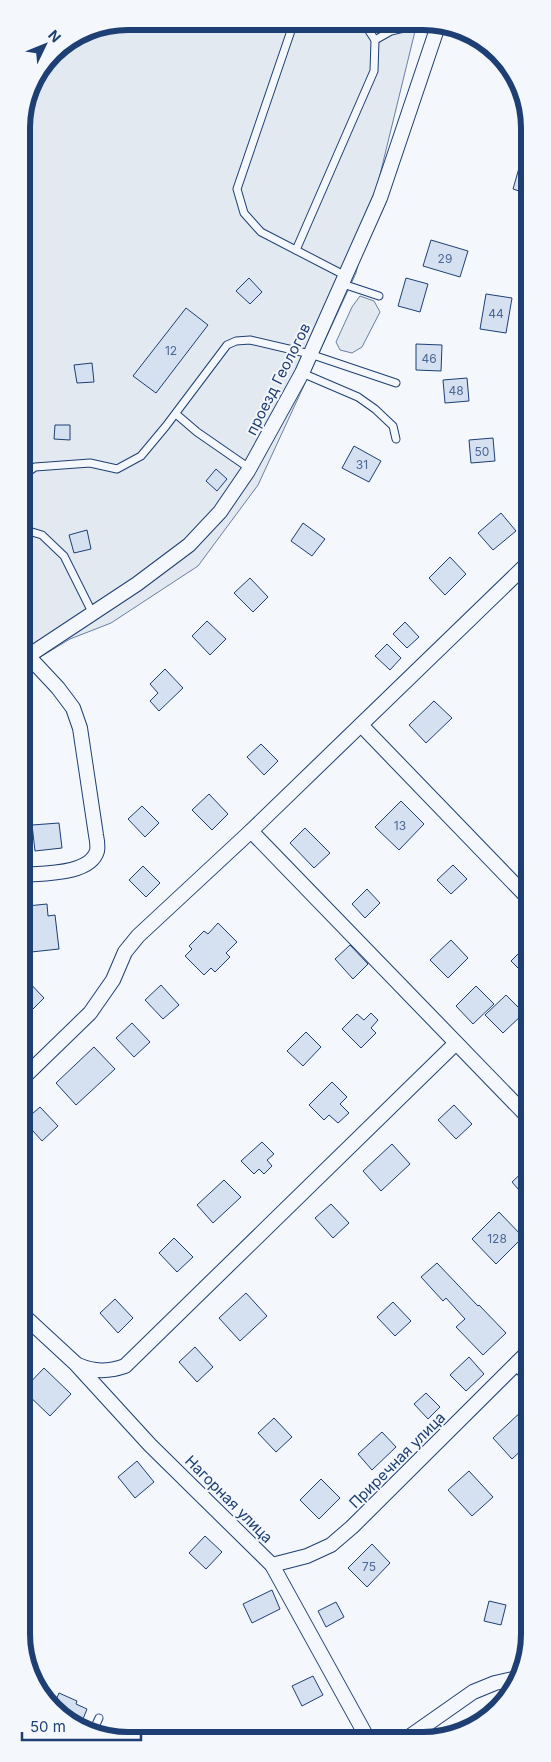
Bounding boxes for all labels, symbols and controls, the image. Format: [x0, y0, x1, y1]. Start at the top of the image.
north arrow [20, 20, 70, 70]
text: N [45, 26, 65, 45]
house number: 29 [438, 251, 452, 266]
house number: 44 [488, 306, 504, 321]
street label: проезд Геологов [242, 320, 314, 438]
house number: 12 [165, 343, 177, 358]
house number: 46 [421, 351, 437, 366]
house number: 48 [448, 383, 464, 398]
house number: 50 [475, 444, 489, 459]
house number: 31 [356, 457, 368, 472]
house number: 13 [394, 818, 406, 833]
house number: 128 [487, 1231, 507, 1246]
street label: Приречная улица [345, 1408, 449, 1512]
street label: Нагорная улица [181, 1451, 277, 1547]
house number: 75 [362, 1559, 376, 1574]
scale bar [22, 1710, 141, 1742]
text: 50 m [30, 1717, 66, 1736]

